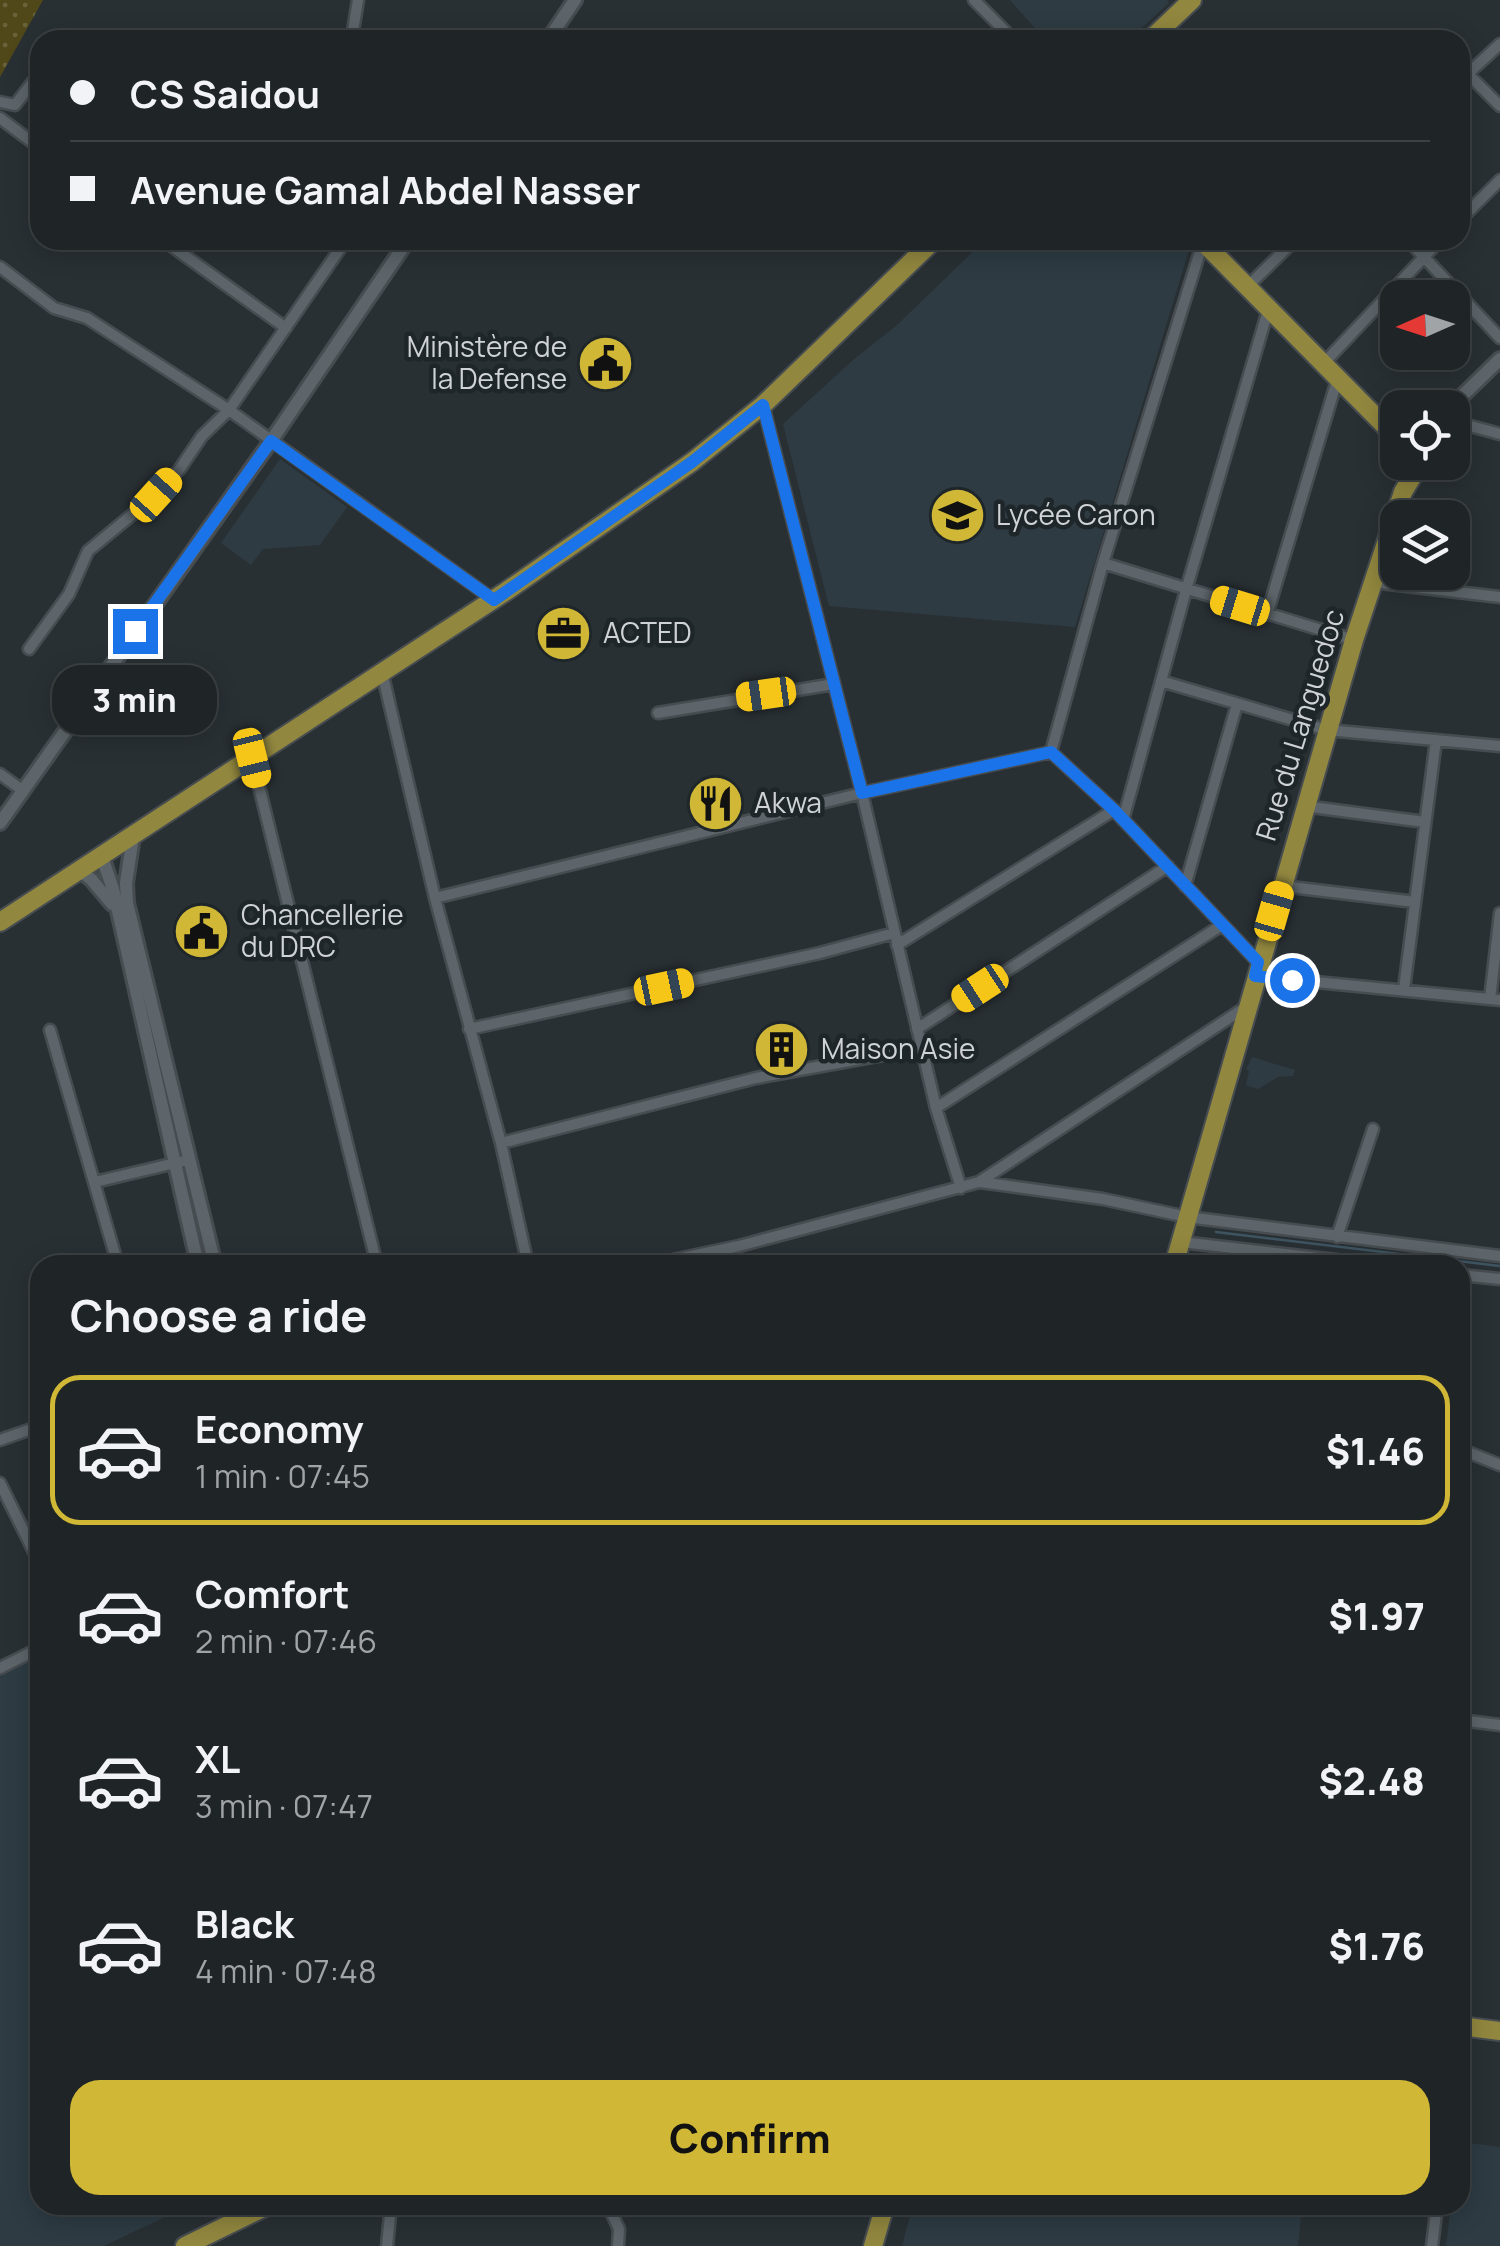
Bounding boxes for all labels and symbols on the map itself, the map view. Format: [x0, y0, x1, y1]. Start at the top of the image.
north arrow [1380, 280, 1470, 370]
place label: Ministère de la Defense [407, 327, 567, 397]
public building icon: Ministère de la Defense [576, 333, 636, 393]
car [125, 463, 187, 527]
school or university icon: Lycée Caron [927, 485, 987, 545]
place label: Lycée Caron [996, 495, 1156, 533]
car [1207, 583, 1273, 629]
office icon: ACTED [534, 603, 594, 663]
street label: Rue du Languedoc [1246, 605, 1352, 845]
route end [113, 609, 158, 654]
place label: ACTED [603, 613, 692, 651]
callout: 3 min [52, 666, 218, 736]
car [734, 675, 798, 713]
car [230, 725, 274, 791]
restaurant icon: Akwa [685, 773, 745, 833]
place label: Akwa [754, 783, 822, 821]
car [1251, 878, 1297, 944]
place label: Chancellerie du DRC [241, 895, 404, 965]
public building icon: Chancellerie du DRC [172, 901, 232, 961]
route start [1270, 958, 1315, 1003]
car [947, 959, 1013, 1017]
car [632, 966, 696, 1008]
building icon: Maison Asie [752, 1019, 812, 1079]
place label: Maison Asie [821, 1029, 975, 1067]

